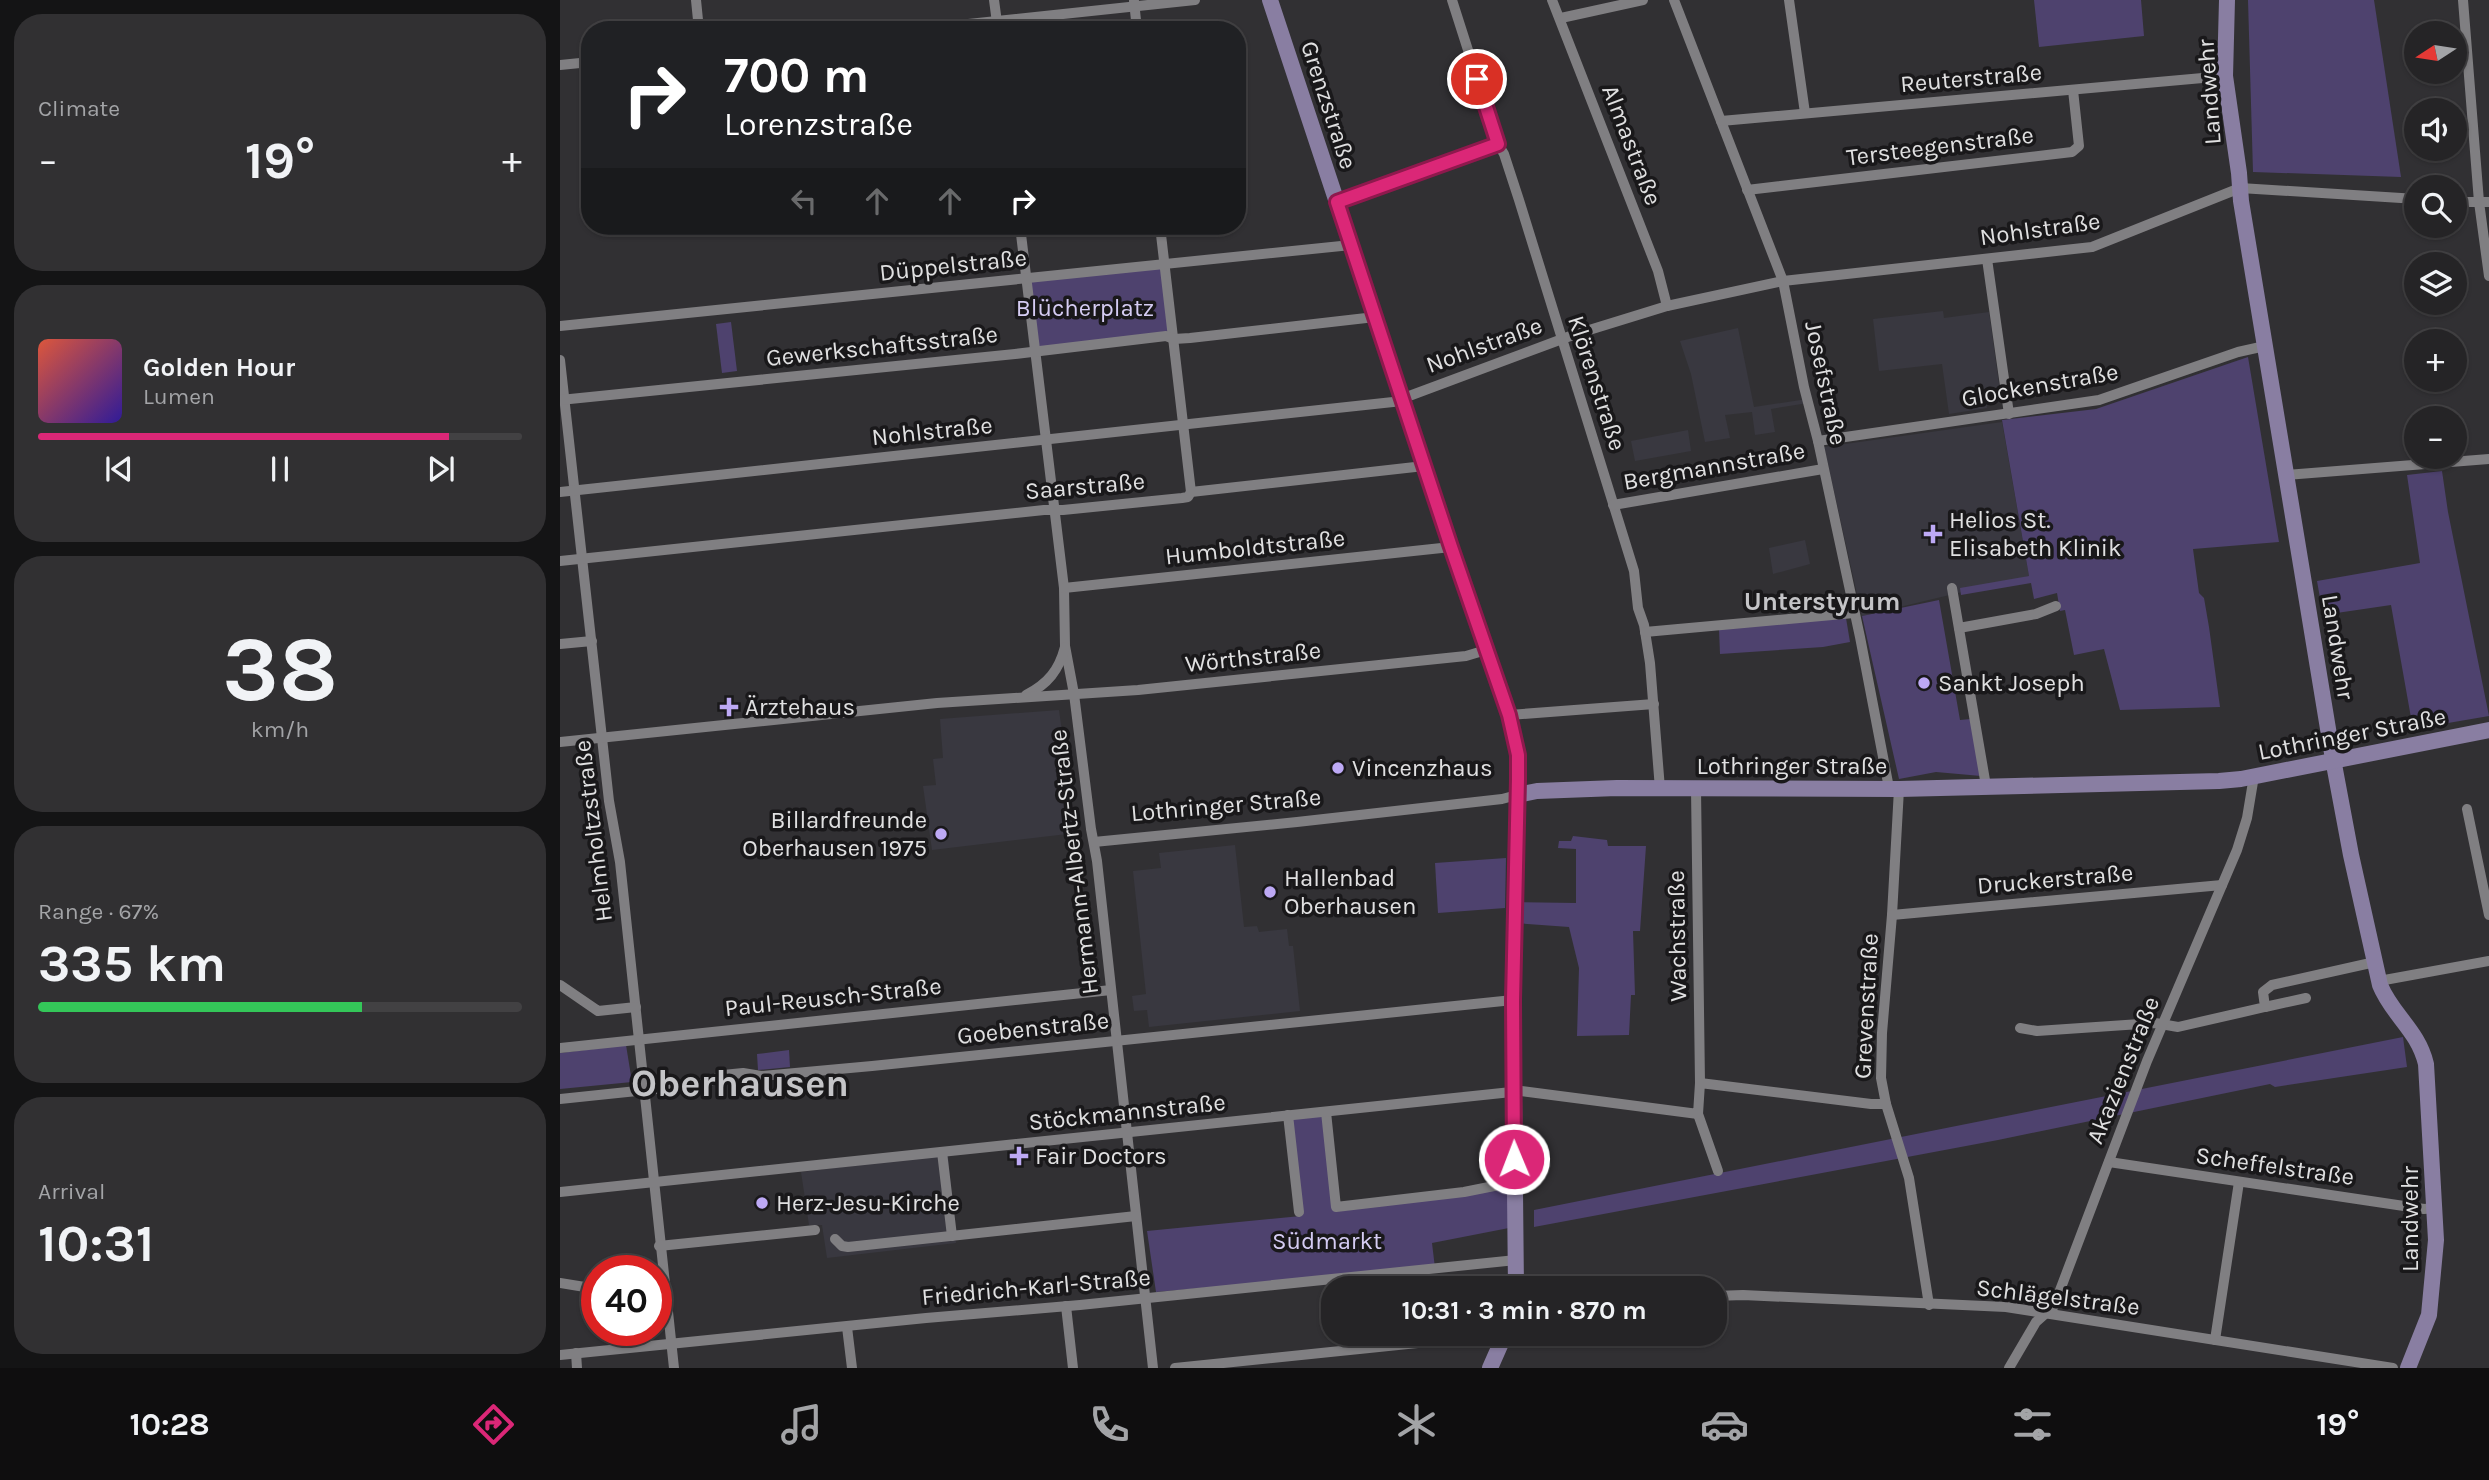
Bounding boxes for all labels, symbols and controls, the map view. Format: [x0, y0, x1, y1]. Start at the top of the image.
north arrow [2404, 21, 2468, 84]
map controls [2404, 21, 2467, 469]
street label: Grenzstraße [1295, 37, 1363, 173]
street label: Landwehr [2191, 38, 2227, 146]
text: 700 m [724, 47, 869, 104]
icon: right [609, 49, 700, 140]
pin [1447, 49, 1507, 109]
street label: Reuterstraße [1899, 58, 2043, 98]
icon: arrive [1458, 60, 1496, 98]
street label: Almastraße [1596, 81, 1668, 209]
text: Climate [38, 95, 120, 122]
button: sound [2404, 98, 2467, 161]
text: Lorenzstraße [724, 106, 913, 143]
street label: Tersteegenstraße [1845, 121, 2035, 171]
text: 19° [245, 130, 315, 191]
text: − [38, 138, 58, 183]
text: + [502, 138, 522, 183]
button: search [2404, 175, 2467, 238]
icon: left [785, 182, 823, 220]
icon: ahead [858, 182, 896, 220]
icon: ahead [931, 182, 969, 220]
icon: right [1004, 182, 1042, 220]
street label: Nohlstraße [1978, 207, 2102, 251]
street label: Düppelstraße [878, 243, 1028, 287]
button: layers [2404, 252, 2467, 315]
park label: Blücherplatz [1016, 294, 1154, 322]
street label: Nohlstraße [1422, 311, 1546, 379]
street label: Klörenstraße [1562, 312, 1632, 454]
street label: Josefstraße [1799, 318, 1853, 448]
street label: Gewerkschaftsstraße [765, 320, 999, 372]
button: + [2404, 329, 2467, 392]
text: Golden Hour [143, 352, 295, 383]
street label: Glockenstraße [1959, 357, 2121, 413]
text: Lumen [143, 383, 215, 410]
button: − [2404, 406, 2467, 469]
street label: Nohlstraße [870, 411, 994, 451]
street label: Bergmannstraße [1621, 436, 1807, 496]
icon: previous [100, 450, 138, 488]
icon: pause [261, 450, 299, 488]
icon: next [422, 450, 460, 488]
street label: Saarstraße [1024, 467, 1146, 505]
place label: Helios St. Elisabeth Klinik [1949, 506, 2122, 562]
street label: Humboldtstraße [1164, 524, 1346, 570]
marker: Helios St. Elisabeth Klinik [1923, 524, 1943, 544]
district label: Unterstyrum [1744, 586, 1900, 617]
street label: Landwehr [2316, 592, 2360, 702]
text: 38 [222, 617, 338, 723]
street label: Wörthstraße [1184, 636, 1322, 678]
place label: Sankt Joseph [1938, 669, 2085, 697]
marker: Sankt Joseph [1916, 675, 1932, 691]
place label: Ärztehaus [745, 693, 855, 721]
marker: Ärztehaus [719, 697, 739, 717]
street label: Lothringer Straße [2256, 702, 2448, 766]
text: km/h [251, 716, 309, 743]
street label: Hermann-Albertz-Straße [1044, 728, 1104, 996]
street label: Helmholtzstraße [568, 739, 618, 923]
street label: Lothringer Straße [1697, 752, 1887, 780]
place label: Vincenzhaus [1352, 754, 1493, 782]
marker: Vincenzhaus [1330, 760, 1346, 776]
street label: Lothringer Straße [1130, 783, 1322, 827]
place label: Billardfreunde Oberhausen 1975 [742, 806, 927, 862]
marker: Billardfreunde Oberhausen 1975 [933, 826, 949, 842]
street label: Druckerstraße [1976, 858, 2134, 900]
place label: Hallenbad Oberhausen [1284, 864, 1416, 920]
street label: Wachstraße [1662, 870, 1692, 1002]
marker: Hallenbad Oberhausen [1262, 884, 1278, 900]
text: Range · 67% [38, 898, 159, 925]
street label: Grevenstraße [1848, 932, 1884, 1080]
text: 335 km [38, 933, 226, 994]
street label: Paul-Reusch-Straße [723, 972, 943, 1022]
street label: Akazienstraße [2081, 992, 2165, 1148]
street label: Goebenstraße [956, 1006, 1110, 1050]
district label: Oberhausen [631, 1061, 849, 1106]
street label: Stöckmannstraße [1027, 1088, 1227, 1136]
position arrow [1477, 1122, 1551, 1196]
street label: Scheffelstraße [2194, 1141, 2356, 1191]
place label: Fair Doctors [1035, 1142, 1167, 1170]
marker: Fair Doctors [1009, 1146, 1029, 1166]
street label: Landwehr [2396, 1166, 2424, 1272]
text: Arrival [38, 1178, 105, 1205]
place label: Herz-Jesu-Kirche [776, 1189, 960, 1217]
marker: Herz-Jesu-Kirche [754, 1195, 770, 1211]
text: 10:31 [38, 1213, 154, 1274]
park label: Südmarkt [1272, 1227, 1382, 1255]
speed limit sign: 40 [581, 1255, 672, 1346]
street label: Friedrich-Karl-Straße [920, 1263, 1152, 1311]
street label: Schlägelstraße [1975, 1273, 2141, 1321]
text: 10:31 · 3 min · 870 m [1401, 1295, 1647, 1326]
icon: directions [469, 1400, 518, 1449]
icon: music [777, 1400, 826, 1449]
icon: phone [1085, 1400, 1134, 1449]
icon: climate [1392, 1400, 1441, 1449]
icon: car [1700, 1400, 1749, 1449]
icon: filters [2008, 1400, 2057, 1449]
text: 10:28 [129, 1406, 210, 1443]
text: 19° [2316, 1406, 2360, 1443]

